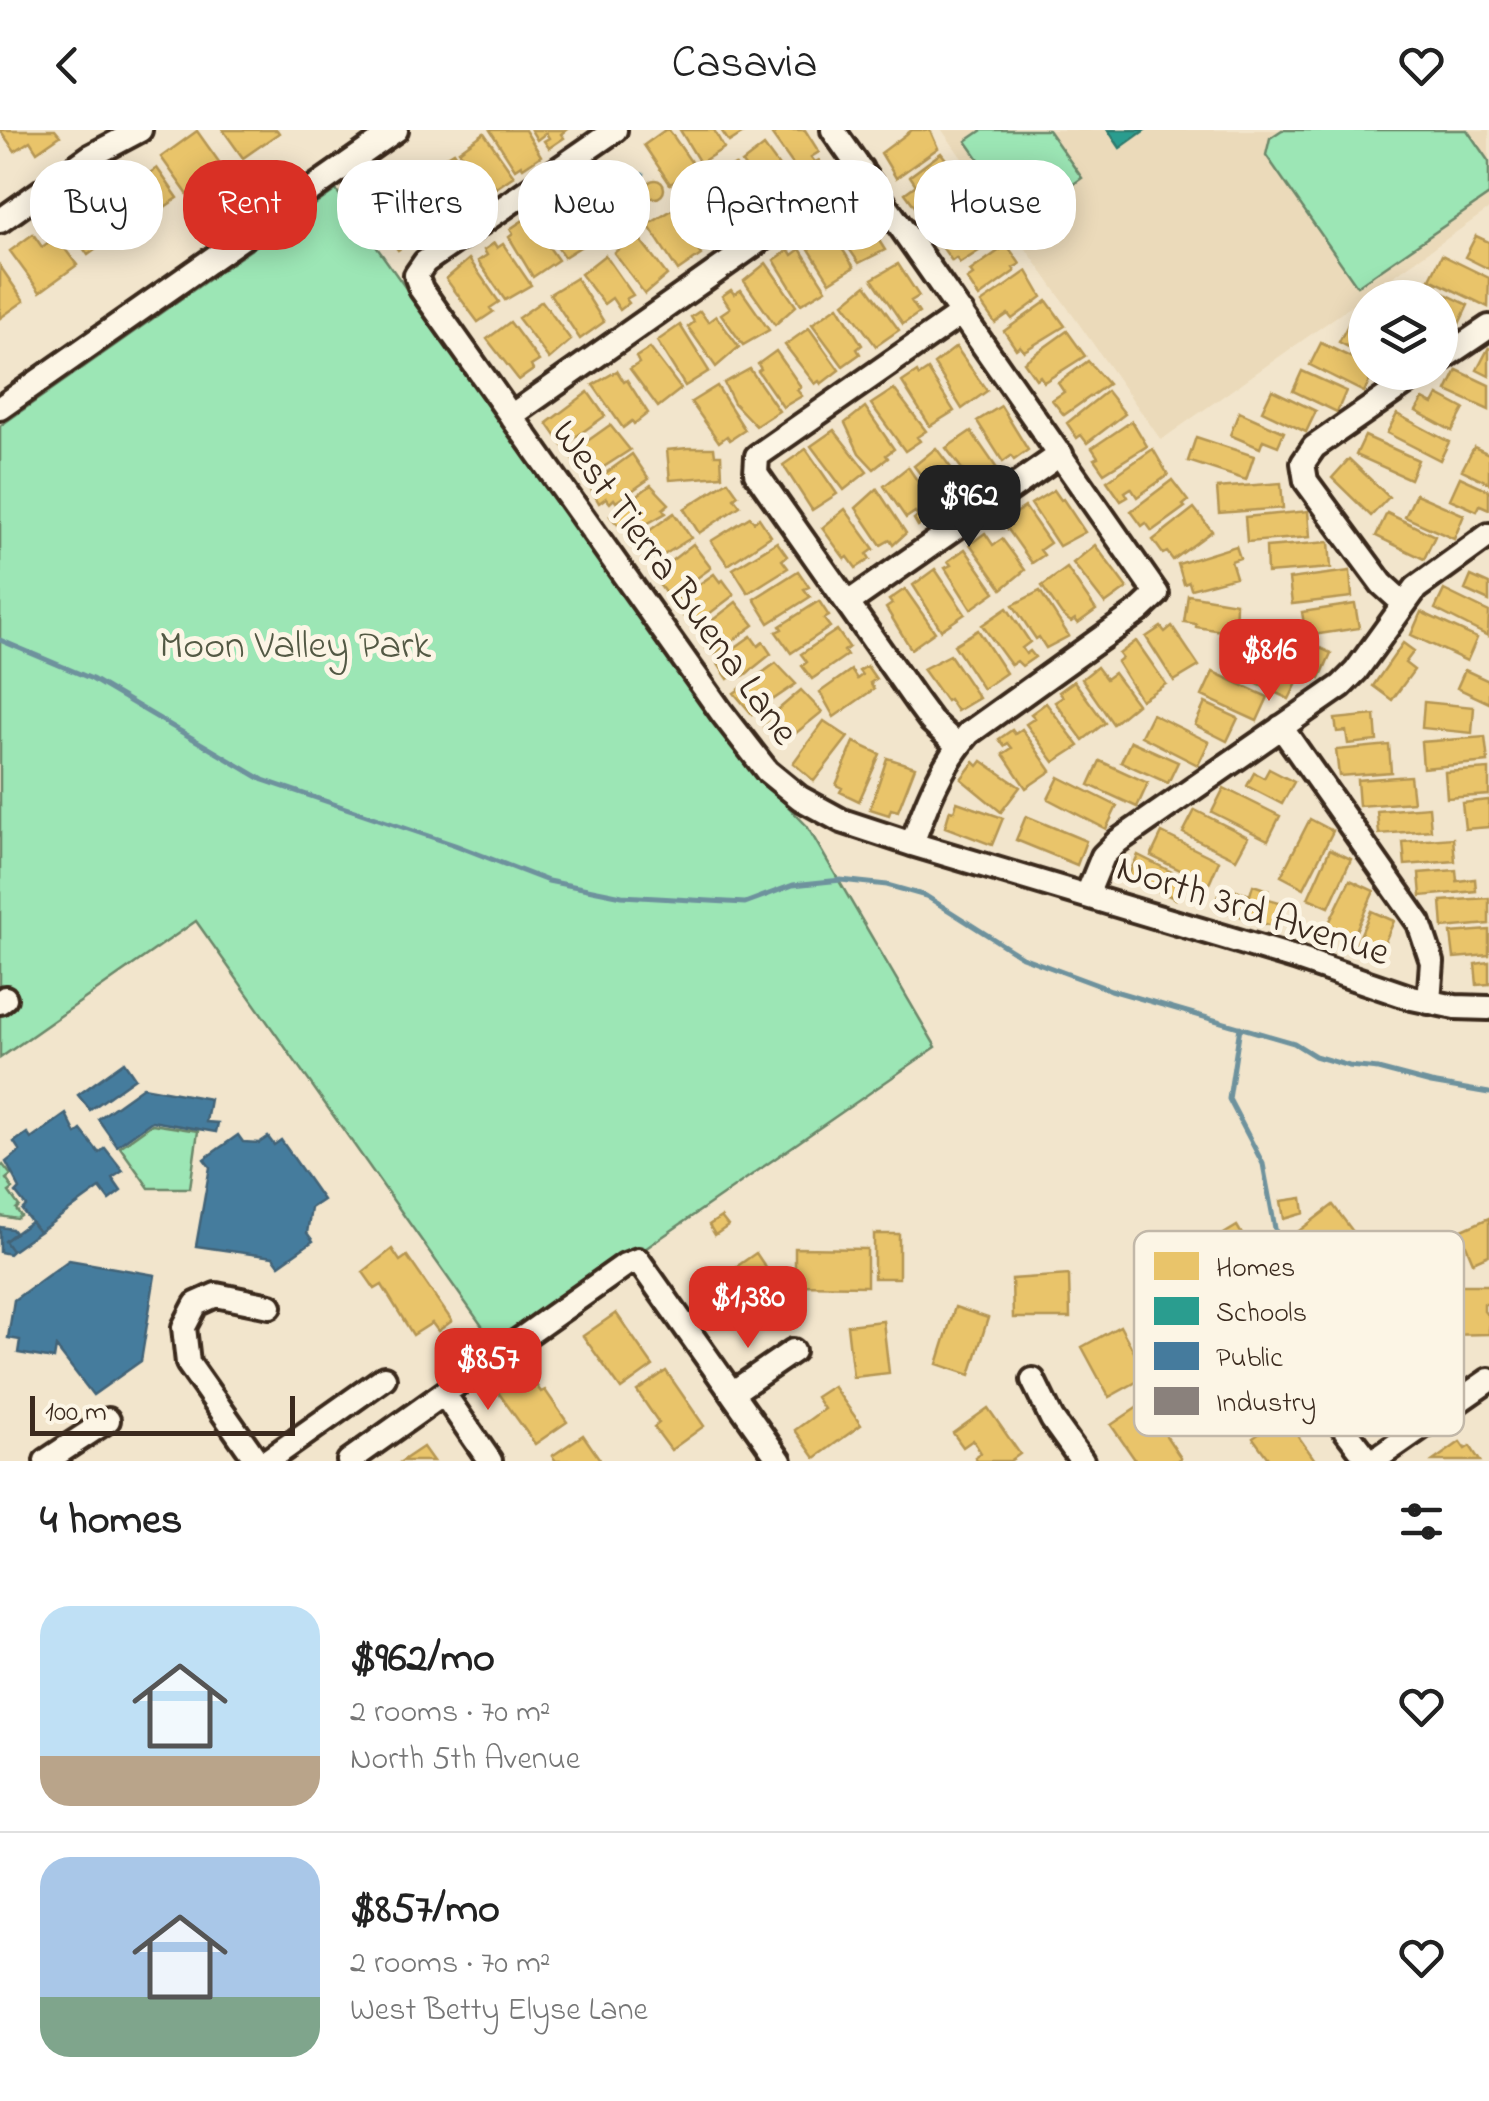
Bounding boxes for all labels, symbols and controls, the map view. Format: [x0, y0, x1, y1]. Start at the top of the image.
text: Casavia [672, 32, 817, 98]
icon: back [40, 38, 95, 93]
icon: heart [1394, 38, 1449, 93]
chip: Buy [30, 160, 163, 250]
chip: Rent [183, 160, 317, 250]
chip: Filters [337, 160, 498, 250]
chip: New [518, 160, 650, 250]
chip: Apartment [670, 160, 894, 250]
chip: House [914, 160, 1076, 250]
map controls [1348, 280, 1458, 390]
button: layers [1348, 280, 1458, 390]
street label: West Tierra Buena Lane [535, 408, 812, 759]
pin: $962 [910, 465, 1028, 550]
text: $962 [940, 474, 998, 521]
park label: Moon Valley Park [159, 618, 431, 677]
pin: $816 [1210, 619, 1328, 704]
text: $816 [1241, 628, 1297, 675]
street label: North 3rd Avenue [1109, 840, 1397, 984]
legend [1134, 1231, 1464, 1436]
text: Homes [1216, 1249, 1295, 1290]
pin: $1,380 [667, 1266, 829, 1351]
text: $1,380 [711, 1275, 785, 1322]
text: Schools [1216, 1294, 1307, 1335]
pin: $857 [429, 1328, 547, 1413]
text: $857 [457, 1337, 519, 1384]
text: Public [1216, 1339, 1283, 1380]
text: Industry [1216, 1384, 1316, 1425]
scale bar [30, 1391, 295, 1436]
text: 100 m [45, 1393, 107, 1434]
text: 4 homes [40, 1491, 182, 1552]
icon: filters [1394, 1494, 1449, 1549]
text: $962/mo [350, 1629, 495, 1690]
icon: home [120, 1646, 240, 1766]
icon: heart [1394, 1679, 1449, 1734]
text: 2 rooms · 70 m² [350, 1690, 550, 1737]
text: North 5th Avenue [350, 1737, 580, 1784]
text: $857/mo [350, 1880, 500, 1941]
icon: home [120, 1897, 240, 2017]
icon: heart [1394, 1930, 1449, 1985]
text: 2 rooms · 70 m² [350, 1941, 550, 1988]
text: West Betty Elyse Lane [350, 1988, 648, 2035]

